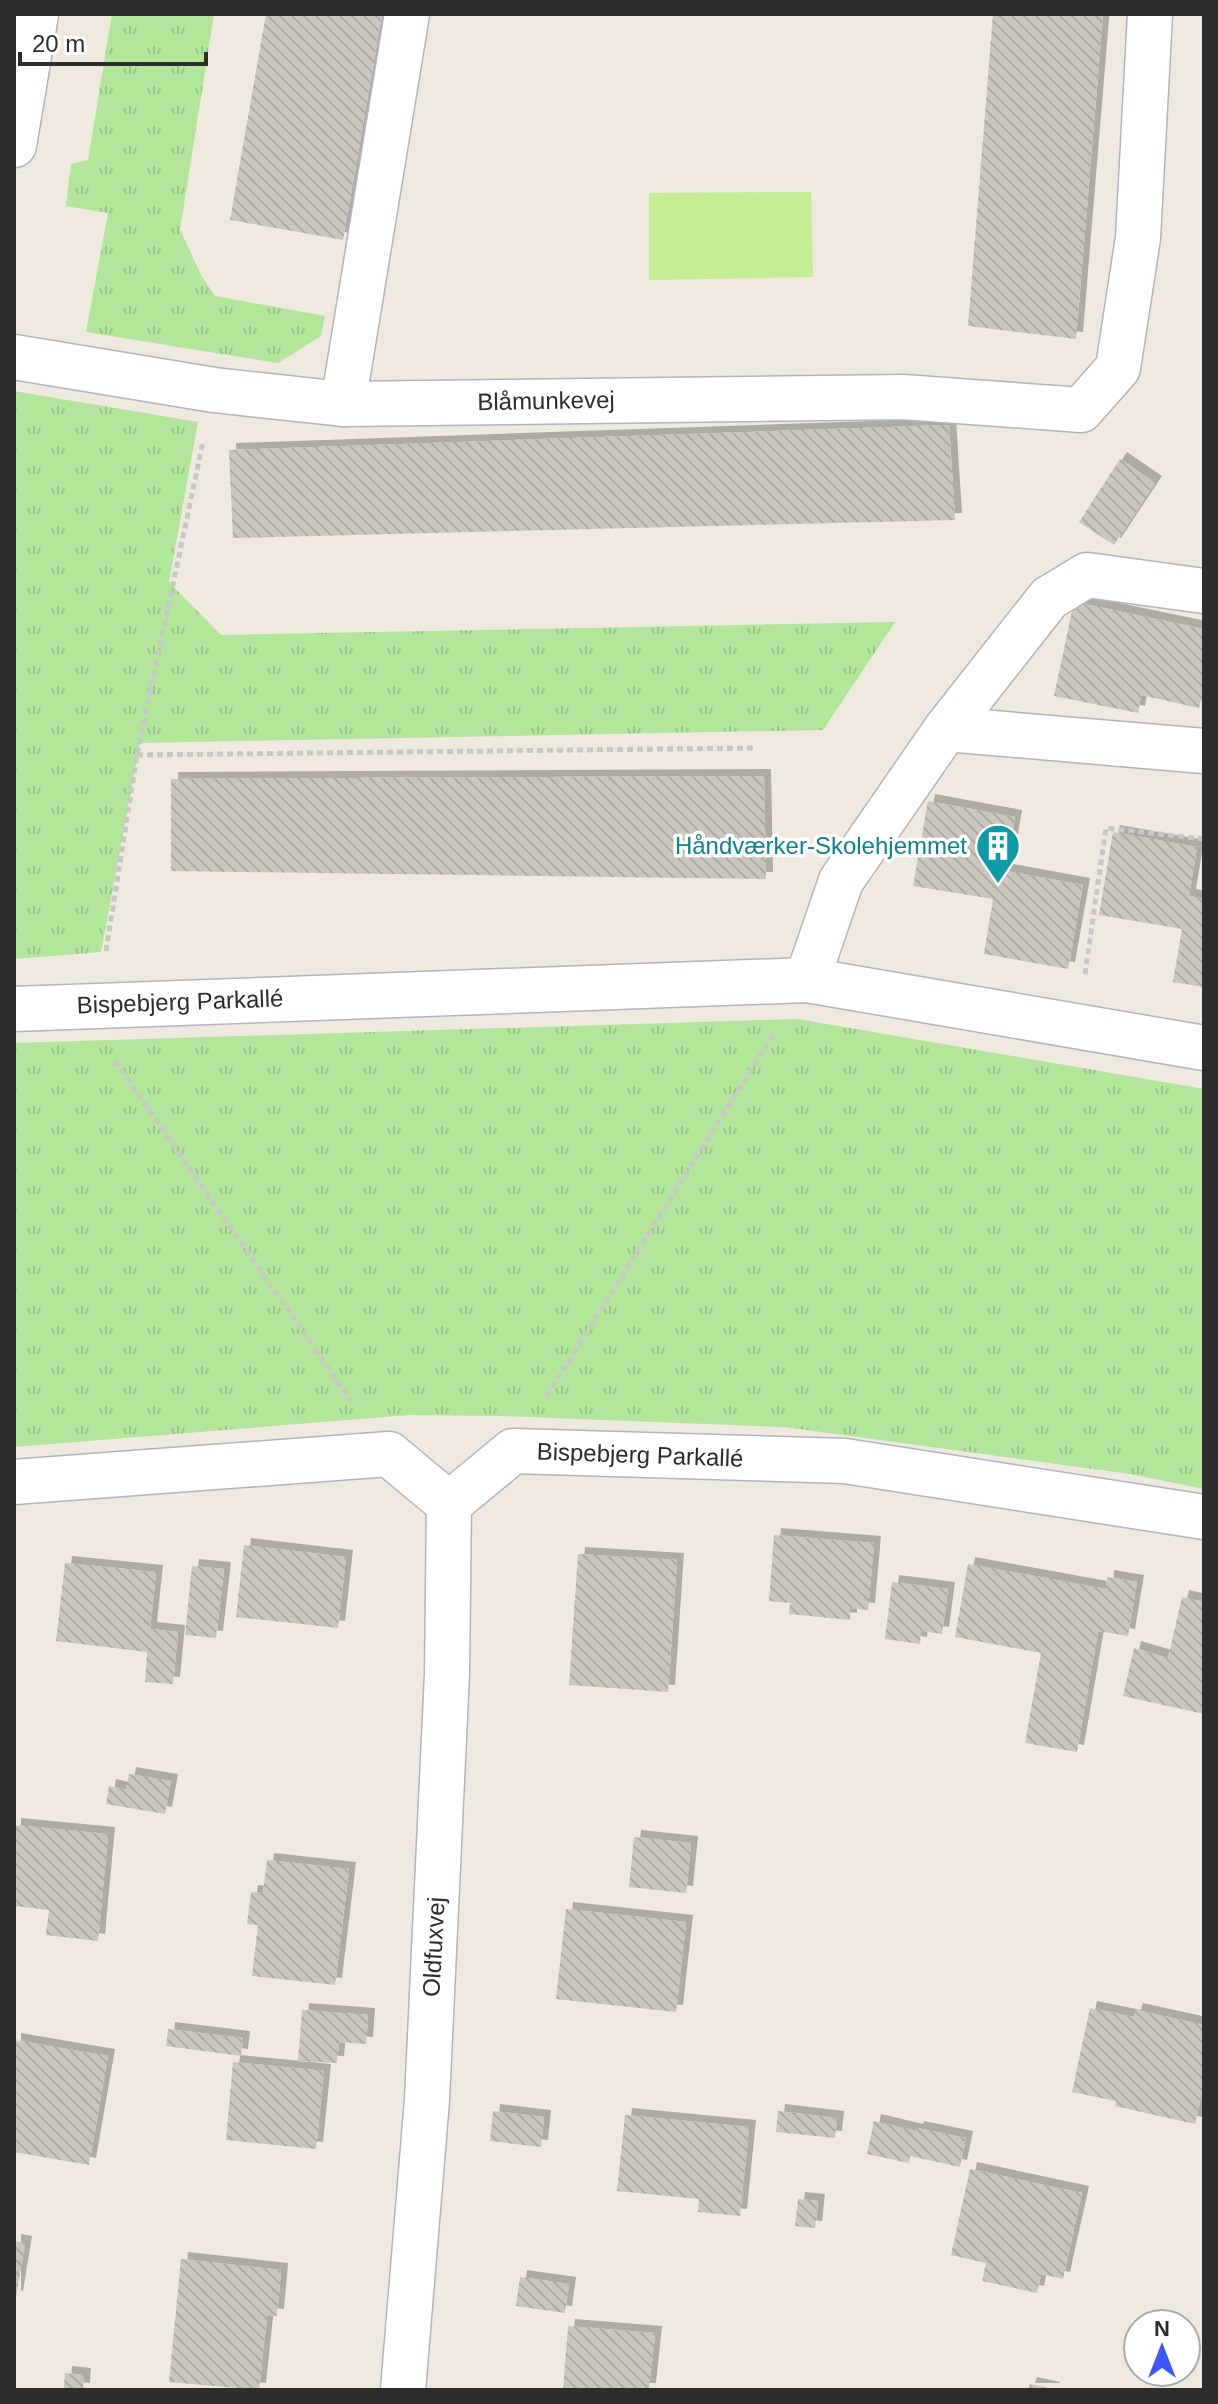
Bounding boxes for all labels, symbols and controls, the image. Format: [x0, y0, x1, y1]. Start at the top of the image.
scale bar [20, 16, 206, 66]
text: 20 m [32, 30, 85, 57]
street label: Blåmunkevej [477, 386, 615, 415]
building icon: Håndværker-Skolehjemmet [974, 822, 1022, 885]
place label: Håndværker-Skolehjemmet [675, 832, 967, 859]
street label: Bispebjerg Parkallé [76, 984, 284, 1019]
street label: Bispebjerg Parkallé [536, 1437, 744, 1472]
street label: Oldfuxvej [417, 1896, 450, 1998]
north arrow [1122, 2308, 1202, 2388]
text: N [1154, 2316, 1170, 2341]

